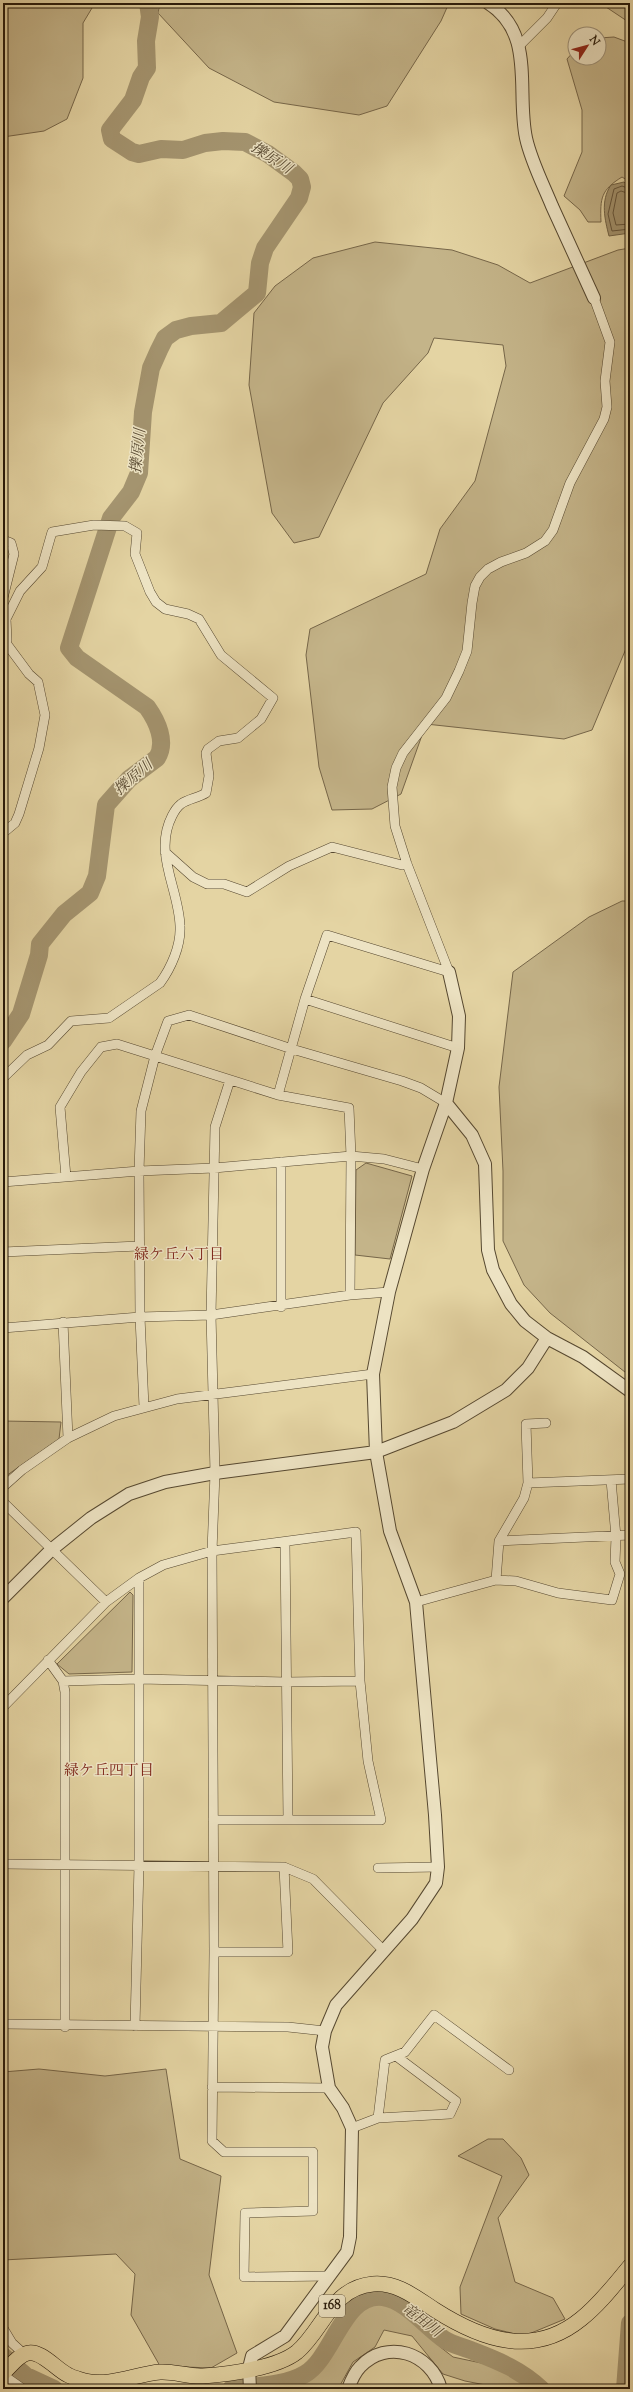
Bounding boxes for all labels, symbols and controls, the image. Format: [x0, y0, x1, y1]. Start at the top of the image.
north arrow [567, 26, 607, 66]
text: N [585, 32, 603, 49]
water label: 擽原川 [246, 138, 297, 181]
water label: 擽原川 [126, 426, 152, 474]
water label: 擽原川 [110, 754, 159, 801]
district label: 緑ケ丘六丁目 [134, 1245, 224, 1266]
district label: 緑ケ丘四丁目 [64, 1761, 154, 1782]
road number: 168 [319, 2295, 345, 2317]
water label: 竜田川 [397, 2299, 447, 2344]

